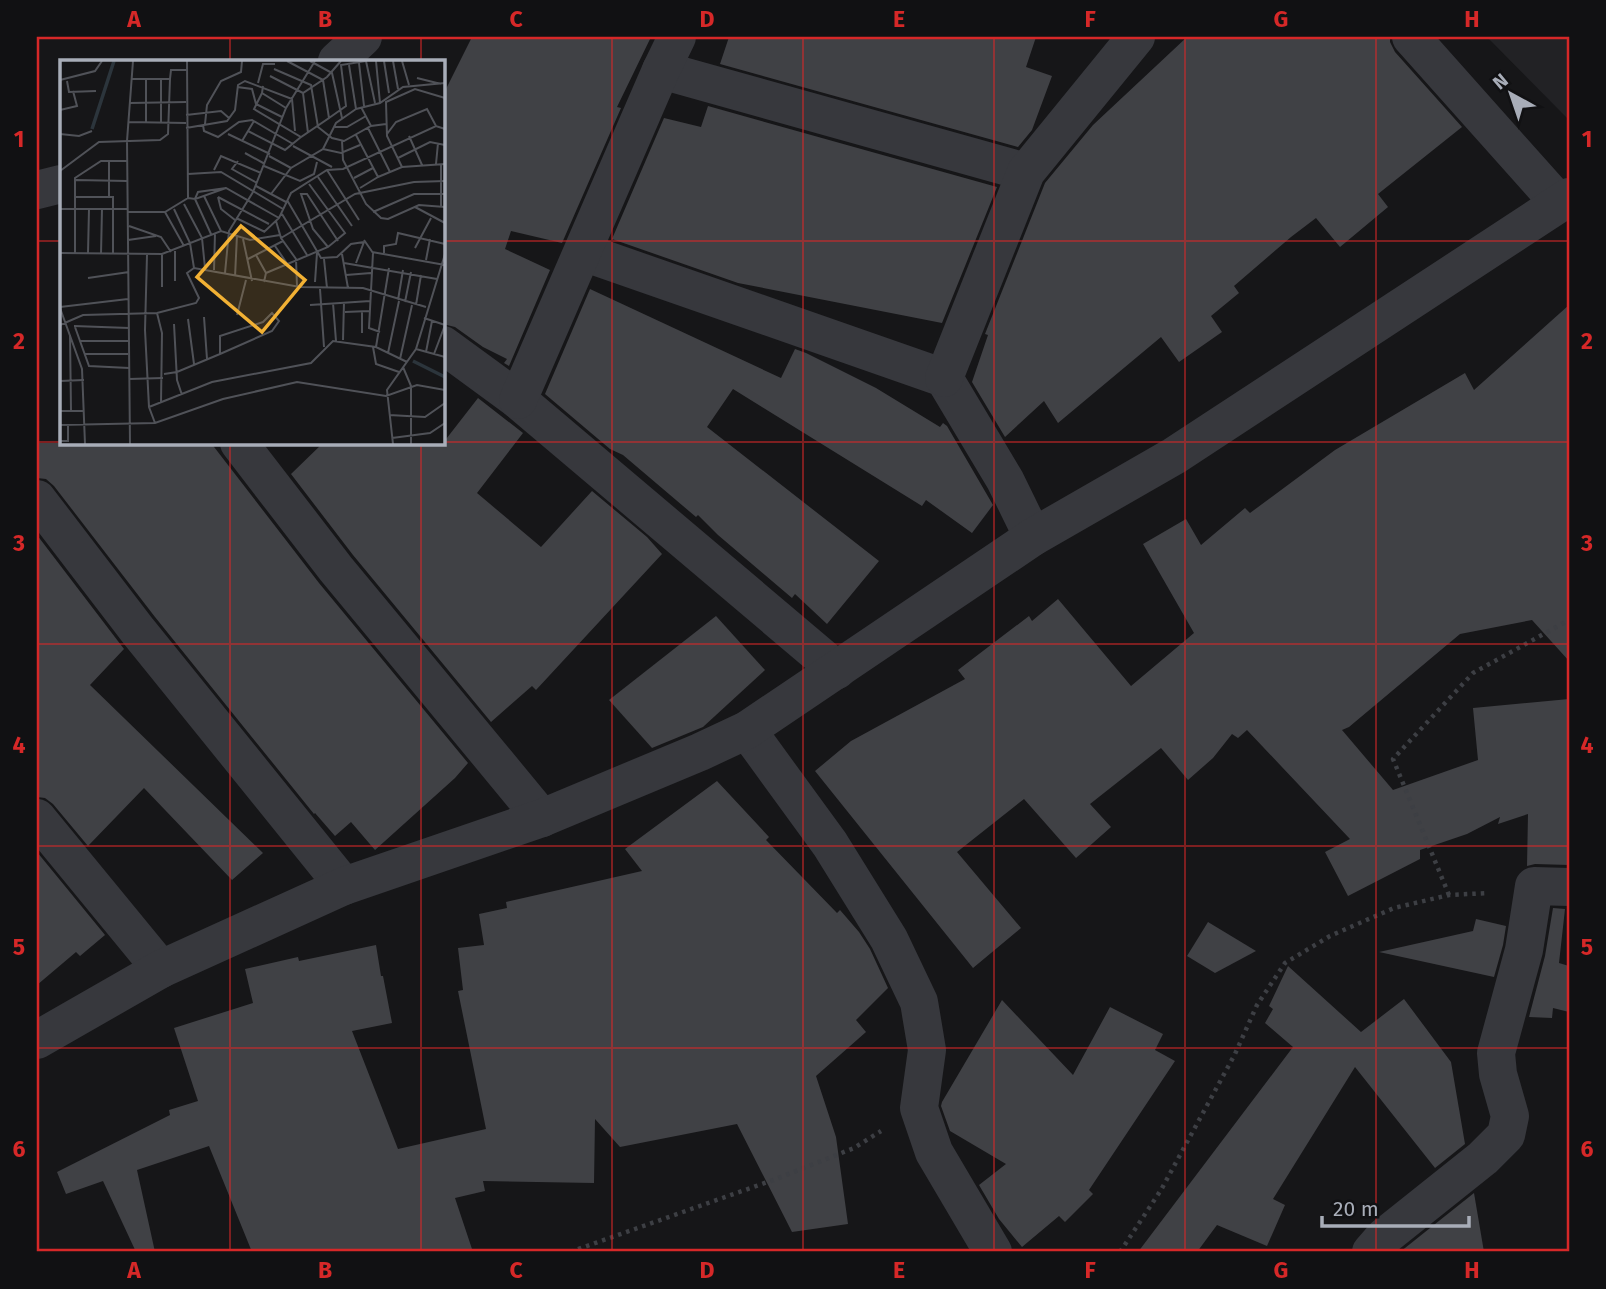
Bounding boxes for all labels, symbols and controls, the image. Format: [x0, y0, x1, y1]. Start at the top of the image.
text: A [126, 5, 141, 33]
text: B [318, 5, 332, 33]
text: C [509, 5, 523, 33]
text: D [700, 5, 715, 33]
text: E [893, 5, 905, 33]
text: F [1084, 5, 1096, 33]
text: G [1274, 5, 1288, 33]
text: H [1464, 5, 1480, 33]
inset map [60, 60, 444, 444]
north arrow [1476, 60, 1546, 130]
text: N [1488, 68, 1513, 94]
text: 1 [14, 125, 24, 153]
text: 1 [1582, 125, 1592, 153]
text: 2 [13, 327, 25, 355]
text: 2 [1581, 327, 1593, 355]
text: 3 [12, 529, 25, 557]
text: 3 [1580, 529, 1593, 557]
text: 4 [13, 731, 26, 759]
text: 4 [1581, 731, 1594, 759]
text: 5 [13, 933, 25, 961]
text: 5 [1581, 933, 1593, 961]
text: 6 [13, 1135, 26, 1163]
text: 6 [1581, 1135, 1594, 1163]
scale bar [1322, 1184, 1470, 1228]
text: 20 m [1333, 1196, 1379, 1222]
text: A [126, 1256, 141, 1284]
text: B [318, 1256, 332, 1284]
text: C [509, 1256, 523, 1284]
text: D [700, 1256, 715, 1284]
text: E [893, 1256, 905, 1284]
text: F [1084, 1256, 1096, 1284]
text: G [1274, 1256, 1288, 1284]
text: H [1464, 1256, 1480, 1284]

